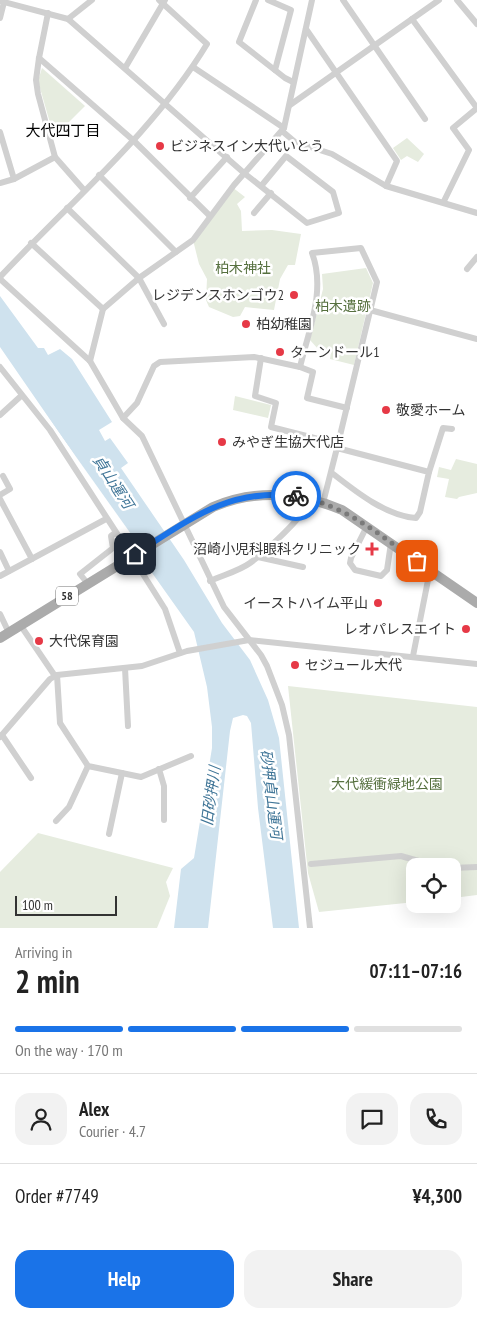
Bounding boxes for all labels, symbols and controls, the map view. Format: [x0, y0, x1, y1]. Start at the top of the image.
district label: 大代四丁目 [25, 121, 101, 140]
place label: ビジネスイン大代いとう [170, 137, 324, 155]
marker: ビジネスイン大代いとう [154, 140, 166, 152]
park label: 柏木神社 [215, 259, 271, 277]
place label: レジデンスホンゴウ2 [152, 286, 284, 304]
marker: レジデンスホンゴウ2 [288, 289, 300, 301]
park label: 柏木遺跡 [315, 297, 371, 315]
place label: 柏幼稚園 [256, 315, 312, 333]
marker: 柏幼稚園 [240, 318, 252, 330]
place label: ターンドール1 [290, 343, 380, 361]
marker: ターンドール1 [274, 346, 286, 358]
place label: 敬愛ホーム [396, 401, 466, 419]
marker: 敬愛ホーム [380, 404, 392, 416]
place label: みやぎ生協大代店 [232, 433, 344, 451]
marker: みやぎ生協大代店 [216, 436, 228, 448]
water label: 貞山運河 [89, 451, 139, 515]
courier [271, 471, 321, 521]
icon: bike [282, 482, 310, 510]
pin [114, 533, 156, 575]
icon: home [121, 540, 149, 568]
place label: 沼崎小児科眼科クリニック [193, 540, 361, 558]
pin [396, 540, 438, 582]
marker: 沼崎小児科眼科クリニック [365, 542, 379, 556]
icon: bag [403, 547, 431, 575]
road number: 58 [56, 586, 78, 606]
place label: イーストハイム平山 [243, 594, 368, 612]
marker: イーストハイム平山 [372, 597, 384, 609]
place label: レオパレスエイト [344, 620, 456, 638]
marker: レオパレスエイト [460, 623, 472, 635]
place label: 大代保育園 [49, 632, 119, 650]
marker: 大代保育園 [33, 635, 45, 647]
place label: セジュール大代 [305, 656, 402, 674]
marker: セジュール大代 [289, 659, 301, 671]
water label: 砂押貞山運河 [257, 748, 287, 843]
water label: 旧砂押川 [197, 763, 224, 827]
park label: 大代緩衝緑地公園 [331, 775, 443, 793]
map controls [406, 858, 461, 913]
button: locate [406, 858, 461, 913]
scale bar [15, 893, 118, 916]
text: 100 m [22, 896, 53, 914]
text: Arriving in [15, 942, 72, 962]
text: 07:11–07:16 [369, 959, 462, 983]
text: 2 min [15, 960, 80, 1002]
text: On the way · 170 m [15, 1040, 123, 1060]
button: person [15, 1093, 67, 1145]
button: chat [346, 1093, 398, 1145]
button: phone [410, 1093, 462, 1145]
text: Alex [79, 1097, 109, 1121]
text: Courier · 4.7 [79, 1121, 146, 1141]
text: Order #7749 [15, 1184, 99, 1208]
text: ¥4,300 [412, 1184, 462, 1208]
button: Help [15, 1250, 234, 1308]
button: Share [244, 1250, 462, 1308]

